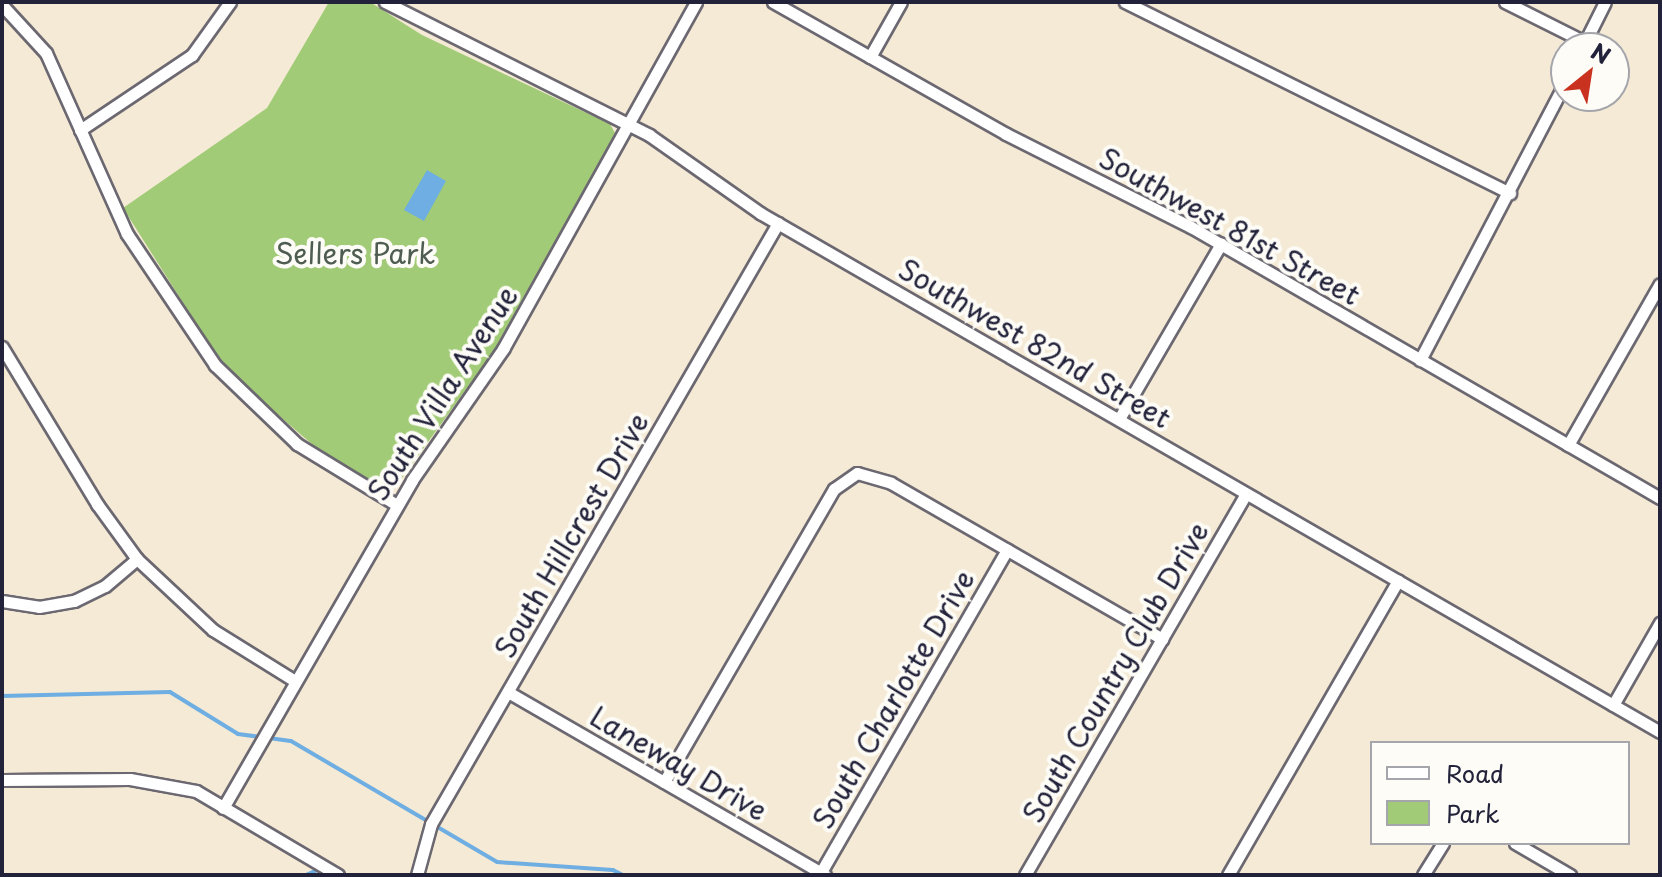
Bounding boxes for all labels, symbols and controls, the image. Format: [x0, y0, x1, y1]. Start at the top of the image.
north arrow [1550, 32, 1630, 112]
text: N [1585, 34, 1617, 71]
street label: Southwest 81st Street [1092, 140, 1368, 312]
park label: Sellers Park [275, 236, 435, 270]
street label: Southwest 82nd Street [892, 251, 1178, 435]
street label: South Villa Avenue [360, 279, 524, 507]
street label: South Hillcrest Drive [487, 406, 655, 664]
street label: South Country Club Drive [1014, 514, 1216, 830]
street label: South Charlotte Drive [805, 564, 981, 834]
street label: Laneway Drive [584, 698, 774, 828]
legend [1370, 741, 1630, 845]
text: Road [1446, 755, 1504, 791]
text: Park [1446, 795, 1500, 831]

